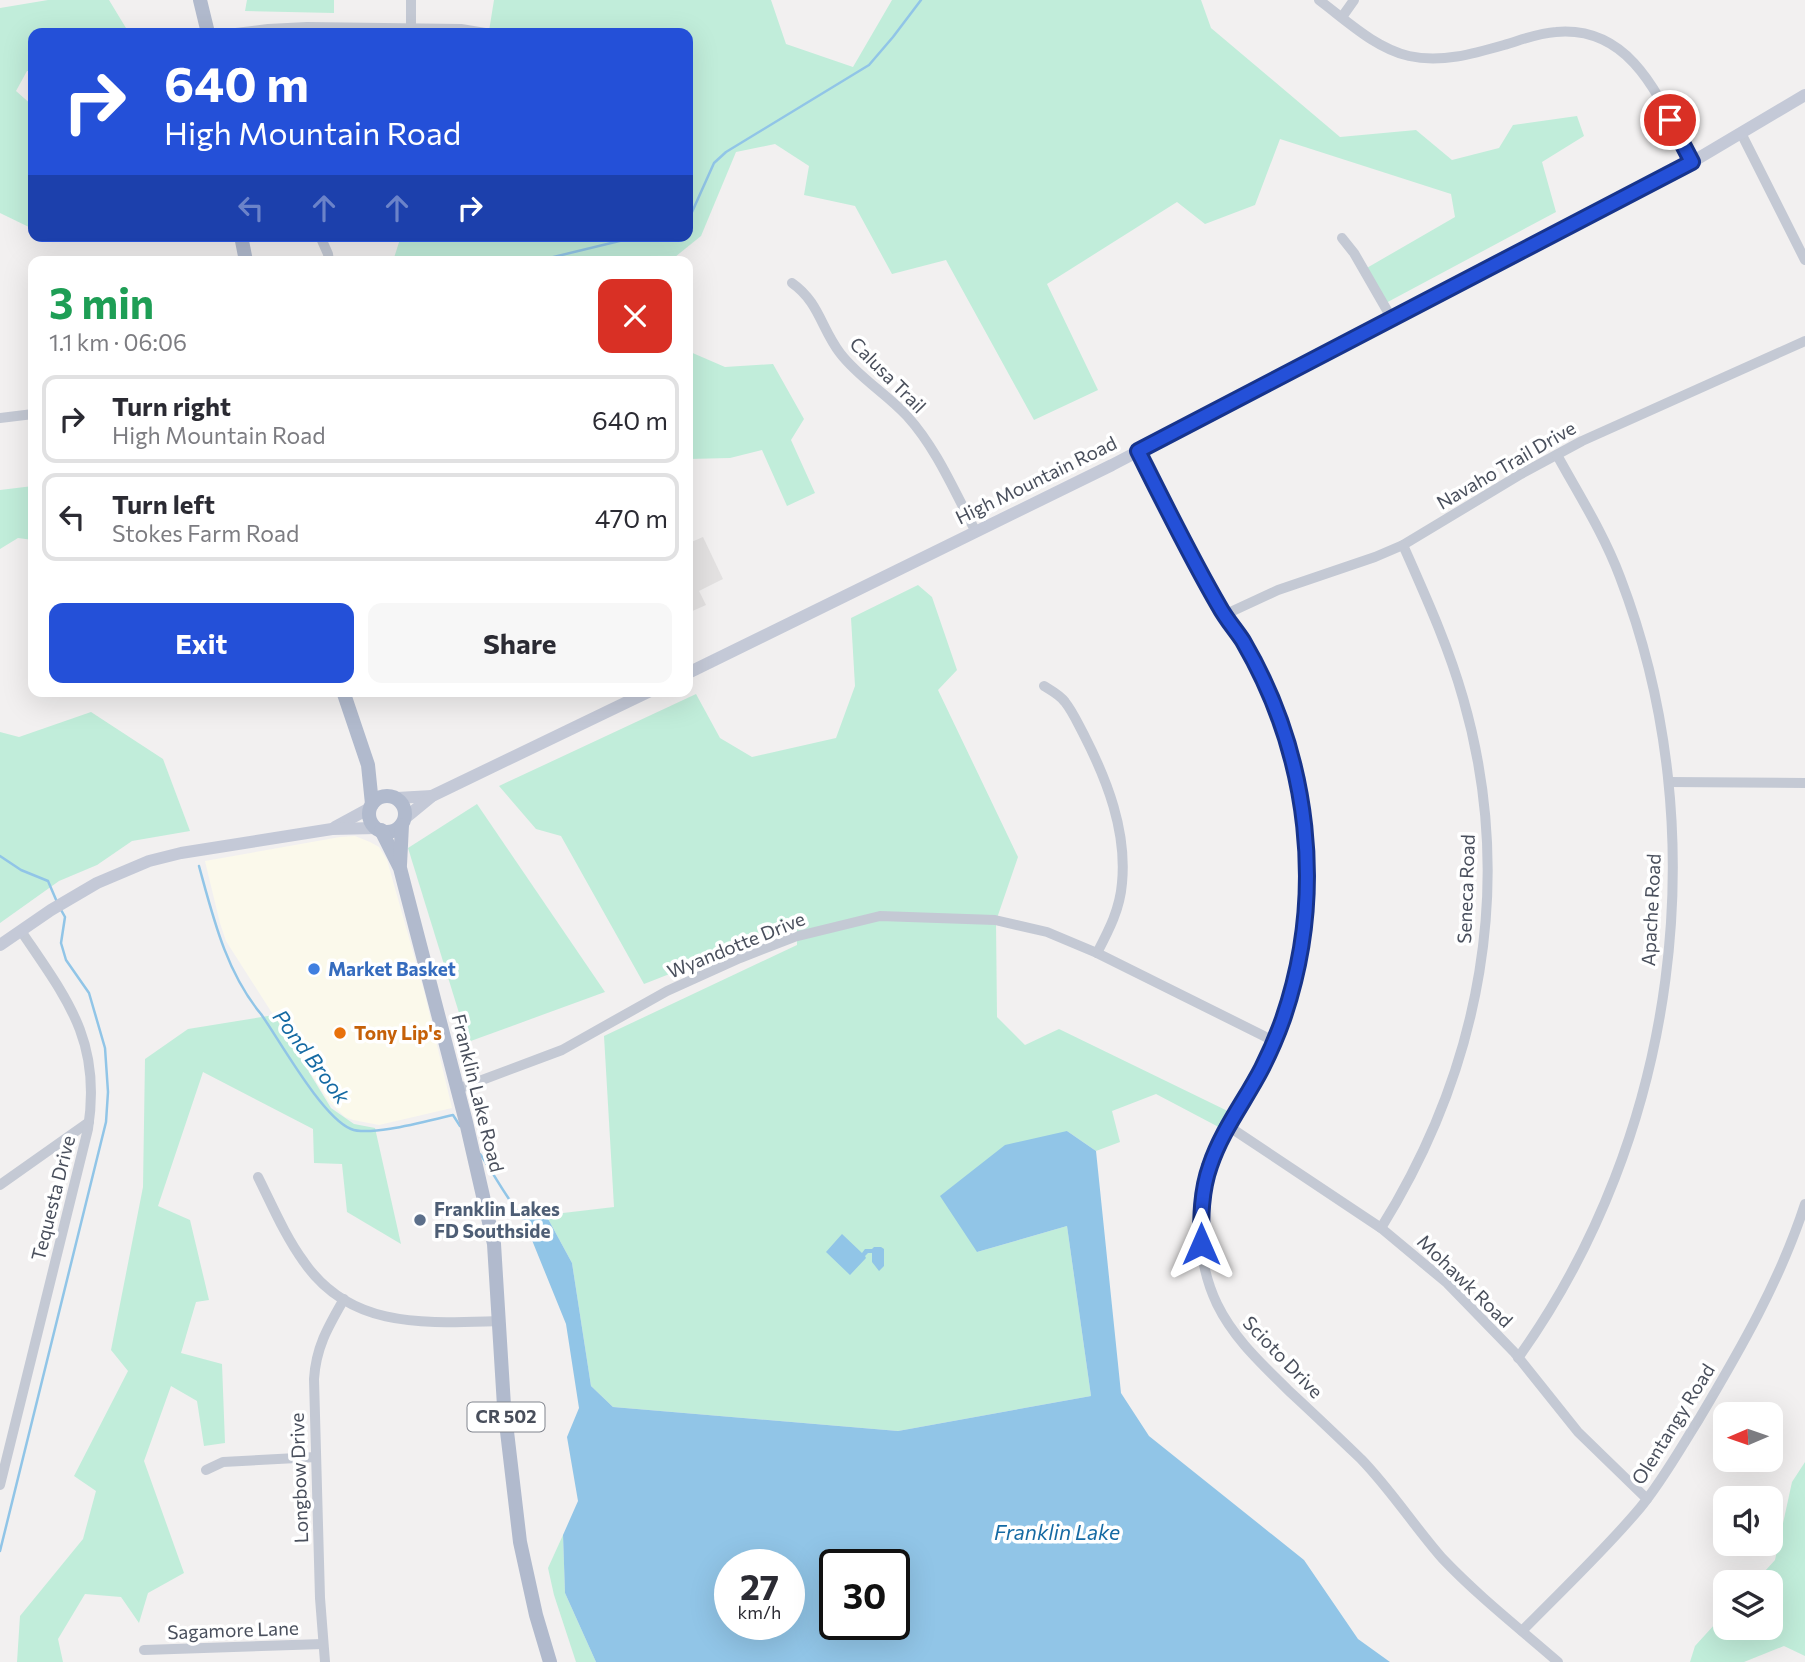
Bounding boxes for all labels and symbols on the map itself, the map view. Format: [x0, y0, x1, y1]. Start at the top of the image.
pin [1640, 90, 1700, 150]
street label: Calusa Trail [845, 332, 931, 418]
street label: Navaho Trail Drive [1432, 415, 1579, 514]
street label: High Mountain Road [951, 431, 1120, 529]
street label: Seneca Road [1452, 834, 1479, 944]
street label: Apache Road [1636, 853, 1665, 967]
street label: Wyandotte Drive [664, 906, 808, 983]
place label: Market Basket [328, 957, 456, 980]
marker: Market Basket [306, 961, 322, 977]
water label: Pond Brook [269, 1004, 356, 1109]
street label: Franklin Lake Road [448, 1011, 509, 1174]
place label: Tony Lip's [354, 1021, 442, 1044]
marker: Tony Lip's [332, 1025, 348, 1041]
street label: Tequesta Drive [26, 1133, 79, 1263]
place label: Franklin Lakes FD Southside [434, 1197, 560, 1242]
position arrow [1164, 1207, 1238, 1281]
marker: Franklin Lakes FD Southside [412, 1212, 428, 1228]
street label: Mohawk Road [1413, 1229, 1518, 1332]
street label: Scioto Drive [1239, 1311, 1328, 1402]
street label: Olentangy Road [1626, 1359, 1719, 1488]
road number: CR 502 [468, 1402, 544, 1432]
north arrow [1713, 1402, 1783, 1472]
street label: Longbow Drive [285, 1412, 312, 1544]
water label: Franklin Lake [994, 1519, 1120, 1544]
speed limit sign: 30 [819, 1549, 910, 1640]
street label: Sagamore Lane [167, 1616, 299, 1643]

